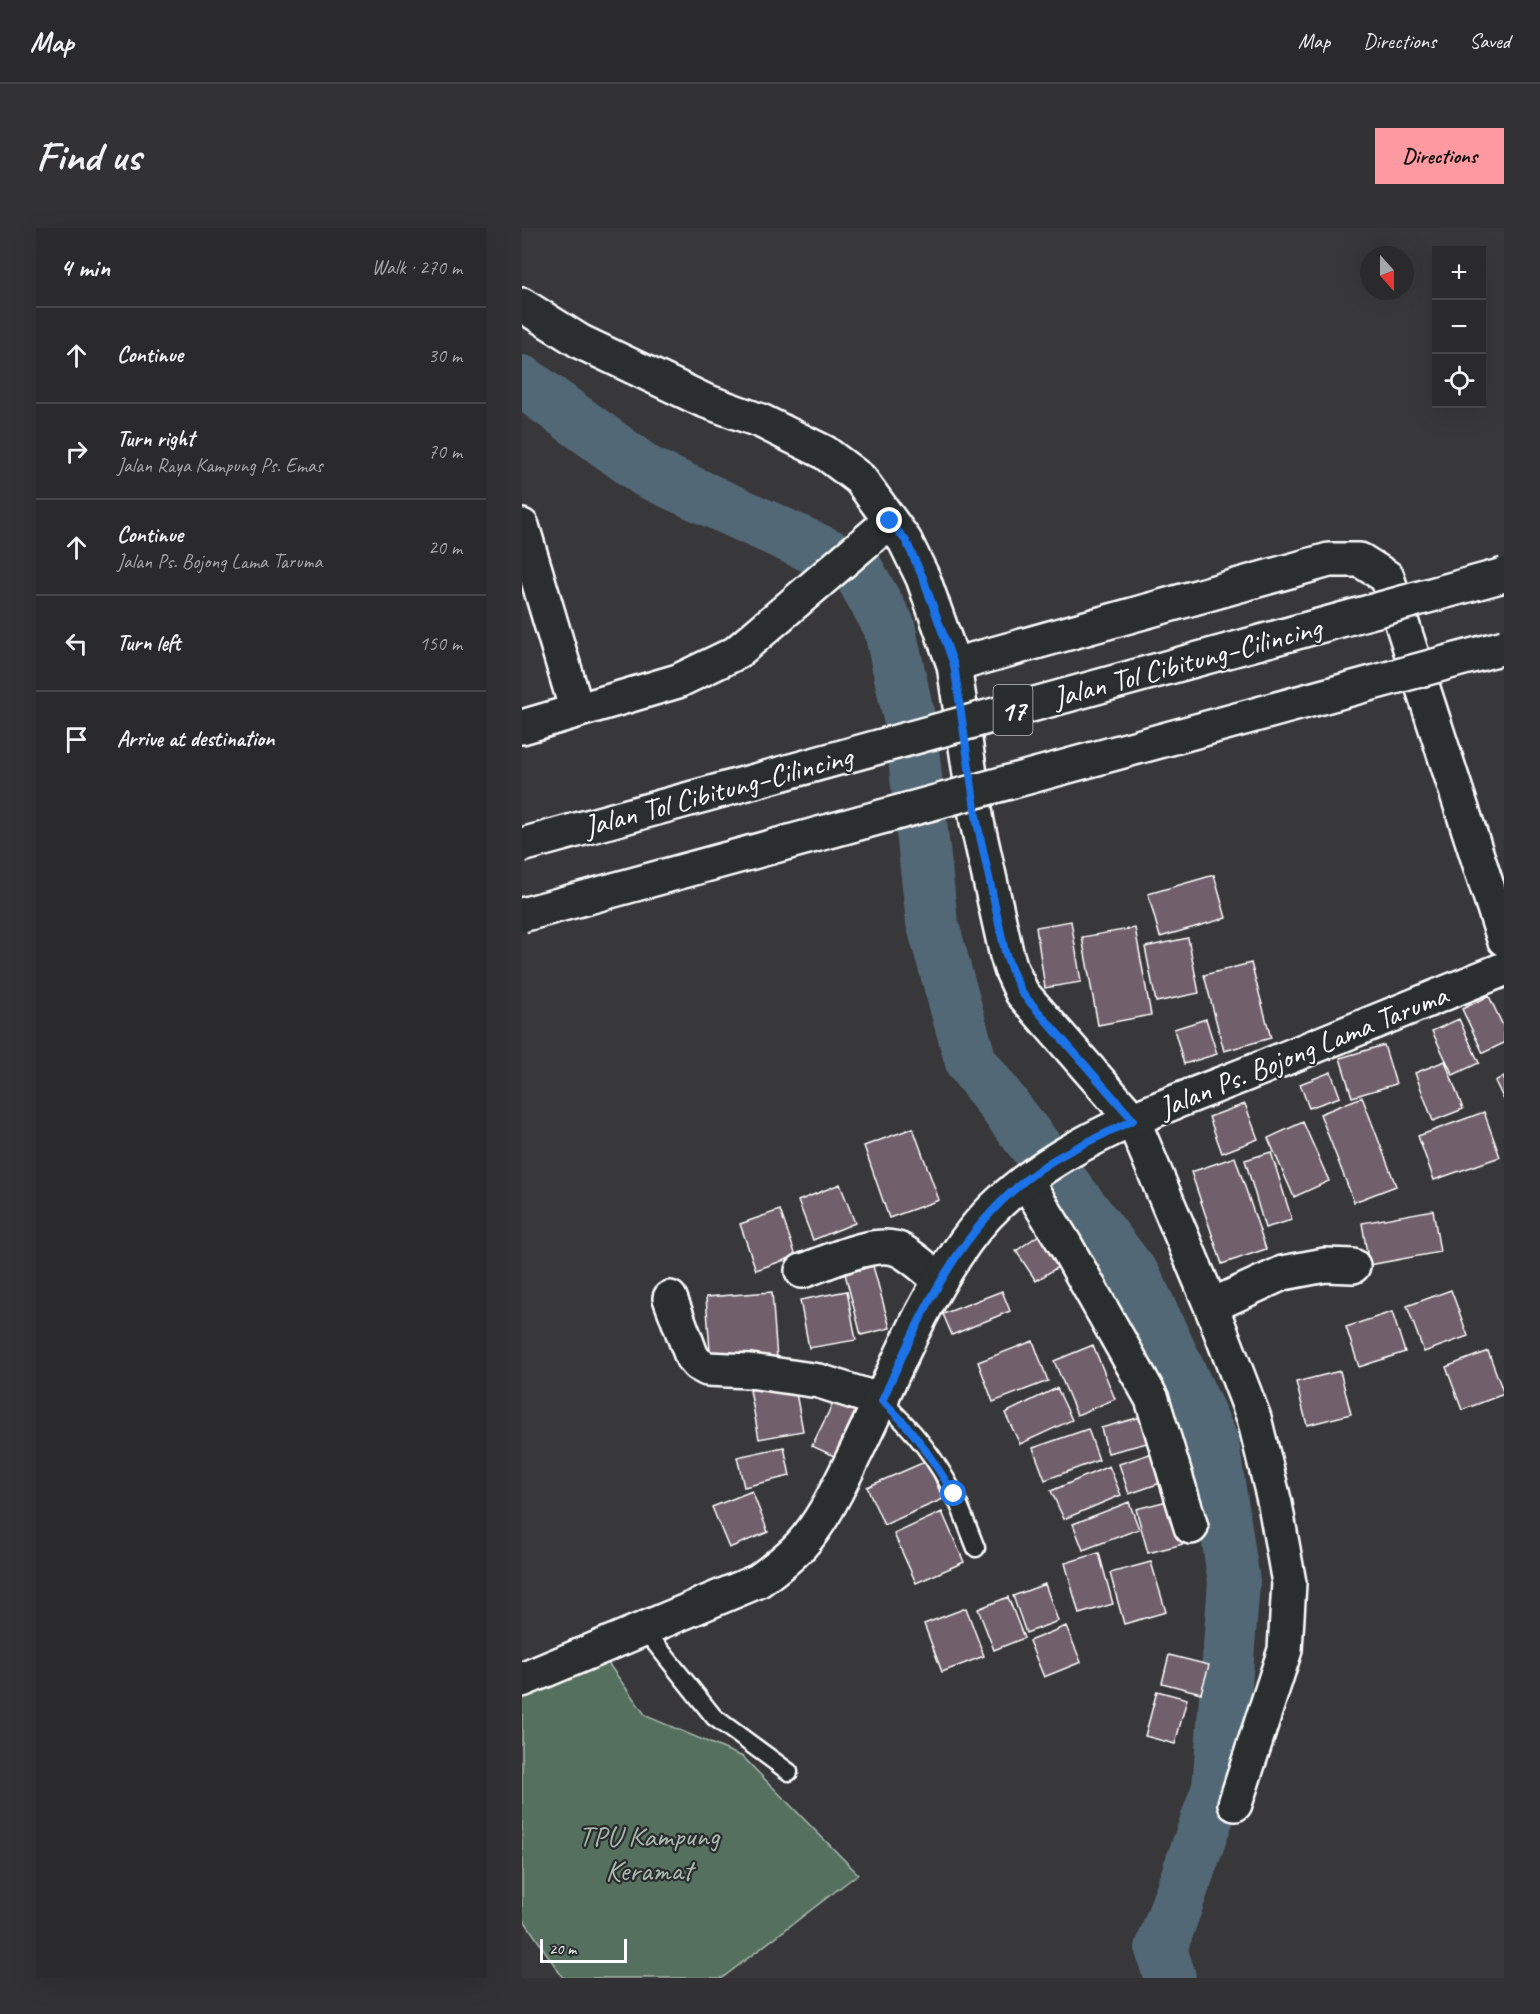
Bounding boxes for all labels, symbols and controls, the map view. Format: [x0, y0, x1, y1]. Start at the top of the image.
text: Map [30, 24, 73, 59]
text: Map [1298, 28, 1330, 54]
text: Directions [1363, 28, 1436, 54]
text: Saved [1469, 28, 1510, 54]
button: Directions [1375, 128, 1504, 184]
text: Find us [36, 130, 141, 183]
north arrow [1360, 246, 1414, 300]
map controls [1432, 246, 1486, 408]
button: + [1432, 246, 1486, 300]
text: 4 min [60, 251, 110, 284]
text: Walk · 270 m [372, 255, 462, 280]
button: − [1432, 300, 1486, 354]
icon: ahead [60, 339, 93, 372]
text: Continue [117, 341, 183, 369]
text: 30 m [428, 343, 462, 368]
button: locate [1432, 354, 1486, 408]
text: Turn right [117, 425, 194, 453]
icon: right [60, 435, 93, 468]
text: 70 m [428, 439, 462, 464]
text: Jalan Raya Kampung Ps. Emas [117, 453, 323, 478]
route end [876, 507, 902, 533]
text: Continue [117, 521, 183, 549]
icon: ahead [60, 531, 93, 564]
text: 20 m [428, 535, 462, 560]
text: Jalan Ps. Bojong Lama Taruma [117, 549, 322, 574]
street label: Jalan Tol Cibitung–Cilincing [1047, 607, 1327, 717]
icon: left [60, 627, 93, 660]
text: Turn left [117, 629, 181, 657]
text: 150 m [419, 631, 462, 656]
road number: 17 [994, 685, 1032, 735]
icon: arrive [60, 723, 93, 756]
text: Arrive at destination [117, 725, 274, 753]
street label: Jalan Tol Cibitung–Cilincing [578, 736, 858, 846]
street label: Jalan Ps. Bojong Lama Taruma [1151, 975, 1455, 1127]
route start [940, 1480, 966, 1506]
park label: TPU Kampung Keramat [579, 1817, 721, 1889]
scale bar [540, 1936, 627, 1964]
text: 20 m [549, 1939, 576, 1959]

